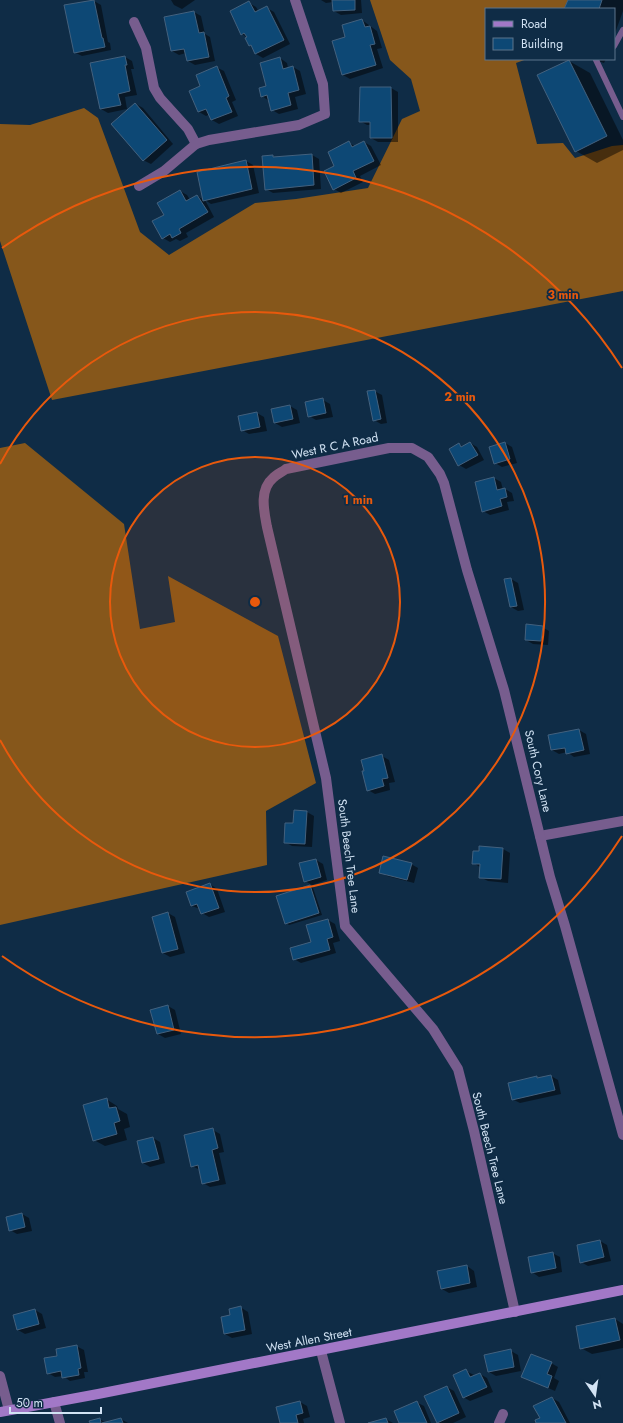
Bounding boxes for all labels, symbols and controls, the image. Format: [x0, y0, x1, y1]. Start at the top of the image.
legend [485, 8, 615, 60]
text: Road [521, 15, 547, 33]
text: Building [521, 35, 563, 53]
text: 3 min [547, 286, 579, 304]
text: 2 min [444, 388, 476, 406]
street label: West R C A Road [290, 428, 380, 464]
text: 1 min [343, 491, 373, 509]
centre of rings [248, 595, 262, 609]
street label: South Cory Lane [520, 728, 556, 814]
street label: South Beech Tree Lane [333, 798, 365, 914]
street label: South Beech Tree Lane [467, 1090, 513, 1206]
street label: West Allen Street [265, 1323, 353, 1357]
north arrow [575, 1375, 615, 1415]
scale bar [10, 1389, 101, 1415]
text: 50 m [16, 1394, 43, 1412]
text: N [591, 1396, 603, 1414]

